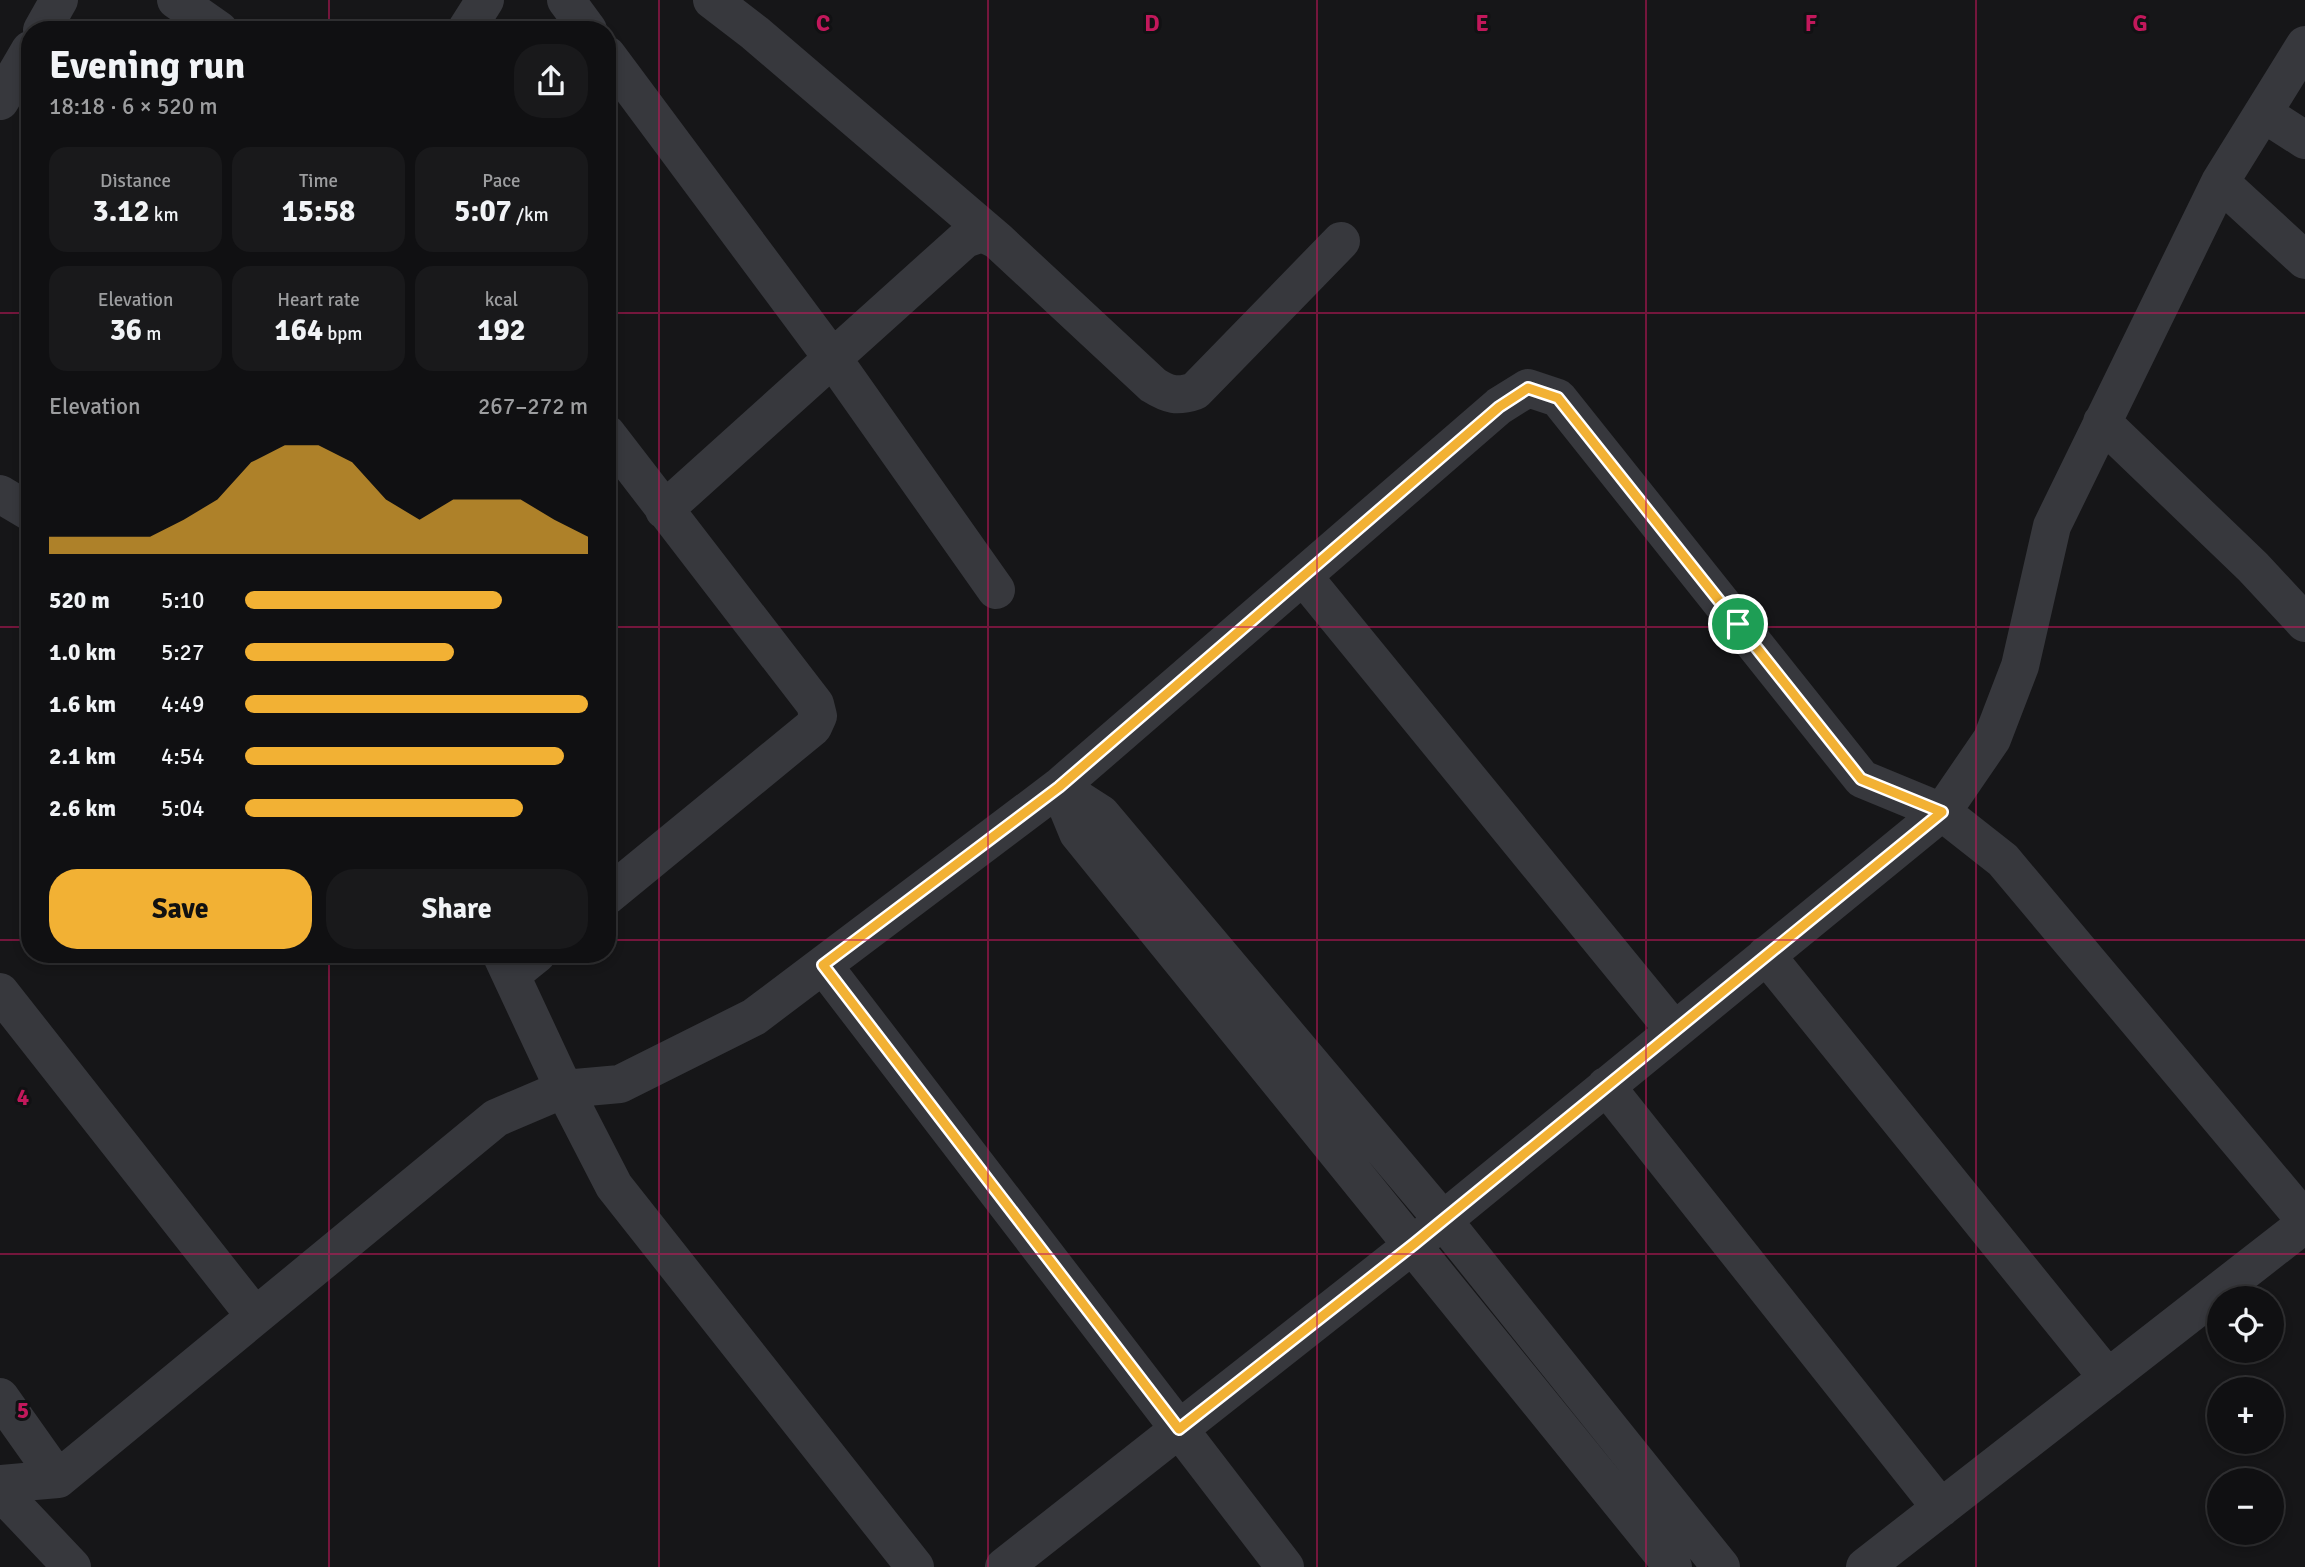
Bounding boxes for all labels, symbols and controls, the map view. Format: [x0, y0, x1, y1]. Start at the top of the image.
text: C [816, 9, 830, 38]
text: D [1144, 9, 1160, 38]
text: E [1475, 9, 1489, 38]
text: F [1805, 9, 1817, 38]
text: G [2132, 9, 2148, 38]
text: Evening run [49, 42, 245, 89]
button: share [514, 44, 588, 118]
text: 18:18 · 6 × 520 m [49, 92, 218, 121]
text: Distance [100, 169, 171, 193]
text: Time [299, 169, 338, 193]
text: Pace [482, 169, 521, 193]
text: 3.12 [92, 193, 150, 230]
text: 15:58 [282, 193, 355, 230]
text: 5:07 [454, 193, 512, 230]
text: km [150, 203, 179, 227]
text: /km [512, 203, 549, 227]
text: Elevation [98, 288, 173, 312]
text: Heart rate [277, 288, 360, 312]
text: kcal [485, 288, 518, 312]
text: 36 [110, 312, 142, 349]
text: 164 [274, 312, 323, 349]
text: 192 [477, 312, 526, 349]
text: m [142, 322, 161, 346]
text: bpm [323, 322, 363, 346]
text: Elevation [49, 392, 141, 421]
text: 267–272 m [478, 392, 588, 421]
text: 520 m [49, 586, 110, 615]
text: 5:10 [161, 586, 204, 615]
pin [1708, 594, 1768, 654]
icon: arrive [1719, 605, 1757, 643]
text: 1.0 km [49, 638, 116, 667]
text: 5:27 [161, 638, 204, 667]
text: 1.6 km [49, 690, 116, 719]
text: 4:49 [161, 690, 204, 719]
text: 2.1 km [49, 742, 116, 771]
text: 4:54 [161, 742, 204, 771]
text: 2.6 km [49, 794, 116, 823]
text: 5:04 [161, 794, 204, 823]
button: Save [49, 869, 312, 949]
button: Share [326, 869, 588, 949]
text: 4 [17, 1083, 29, 1112]
map controls [2207, 1286, 2284, 1545]
button: locate [2207, 1286, 2284, 1363]
button: + [2207, 1377, 2284, 1454]
text: 5 [17, 1396, 29, 1425]
button: − [2207, 1468, 2284, 1545]

